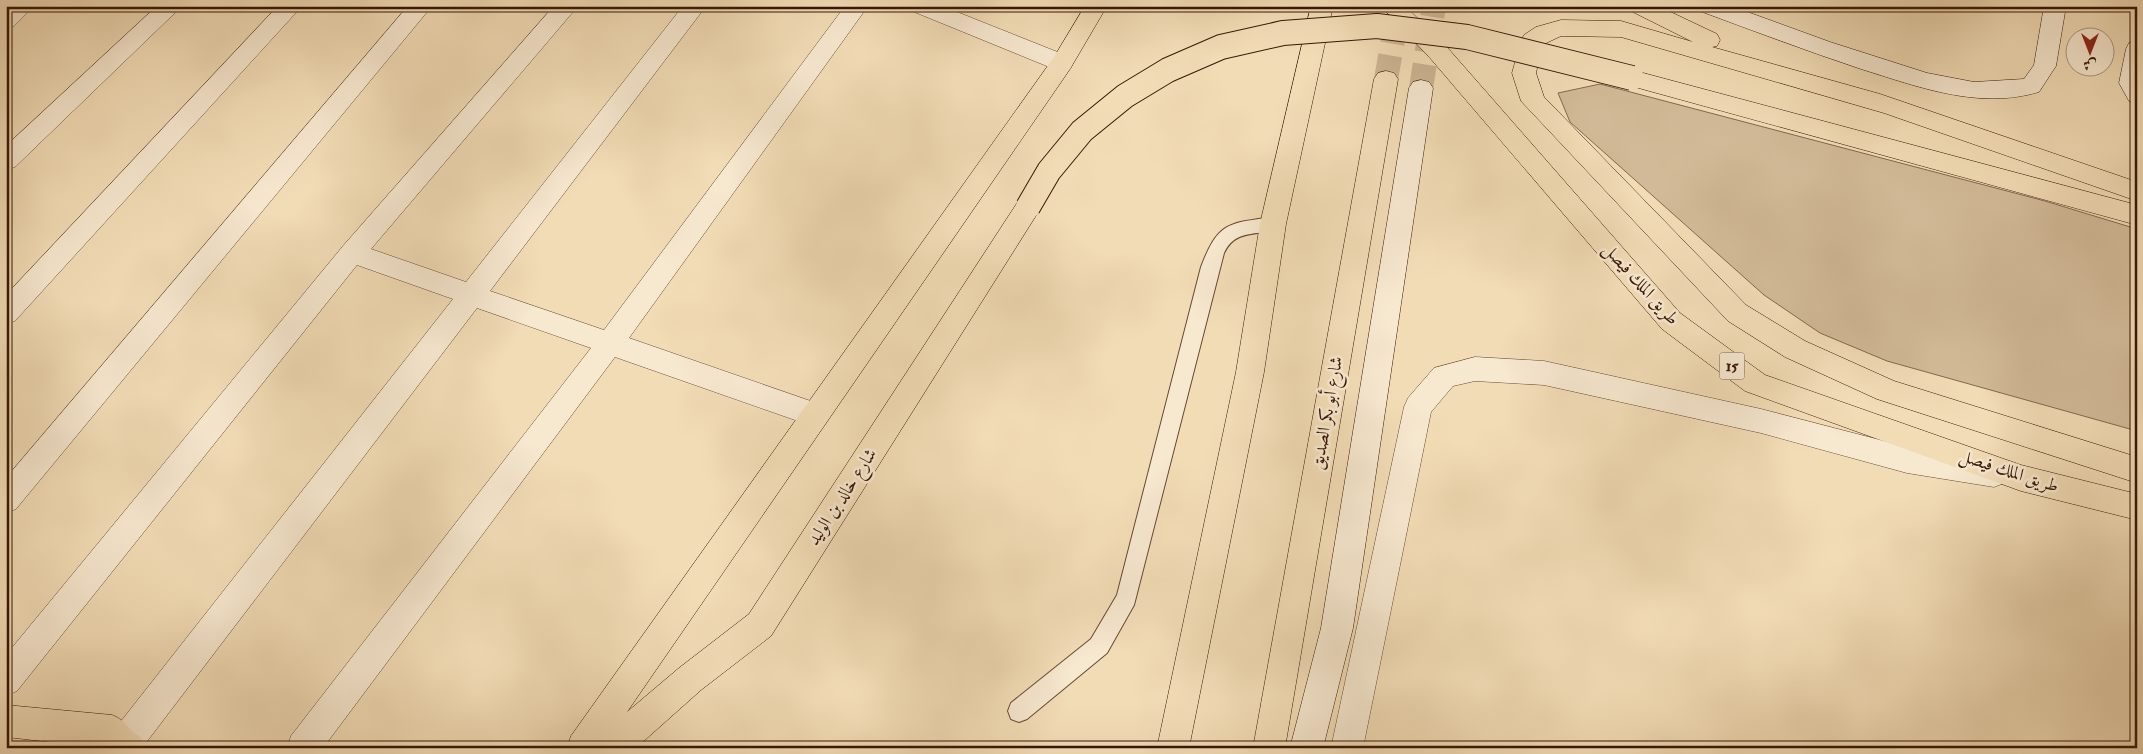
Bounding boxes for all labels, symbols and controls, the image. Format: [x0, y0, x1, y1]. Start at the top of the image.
north arrow [2066, 28, 2116, 78]
text: ش [2083, 56, 2097, 73]
street label: طريق الملك فيصل [1597, 238, 1684, 331]
road number: 15 [1720, 352, 1744, 380]
street label: شارع أبو بكر الصديق [1304, 354, 1351, 472]
street label: شارع خالد بن الوليد [802, 444, 885, 552]
street label: طريق الملك فيصل [1956, 444, 2062, 499]

